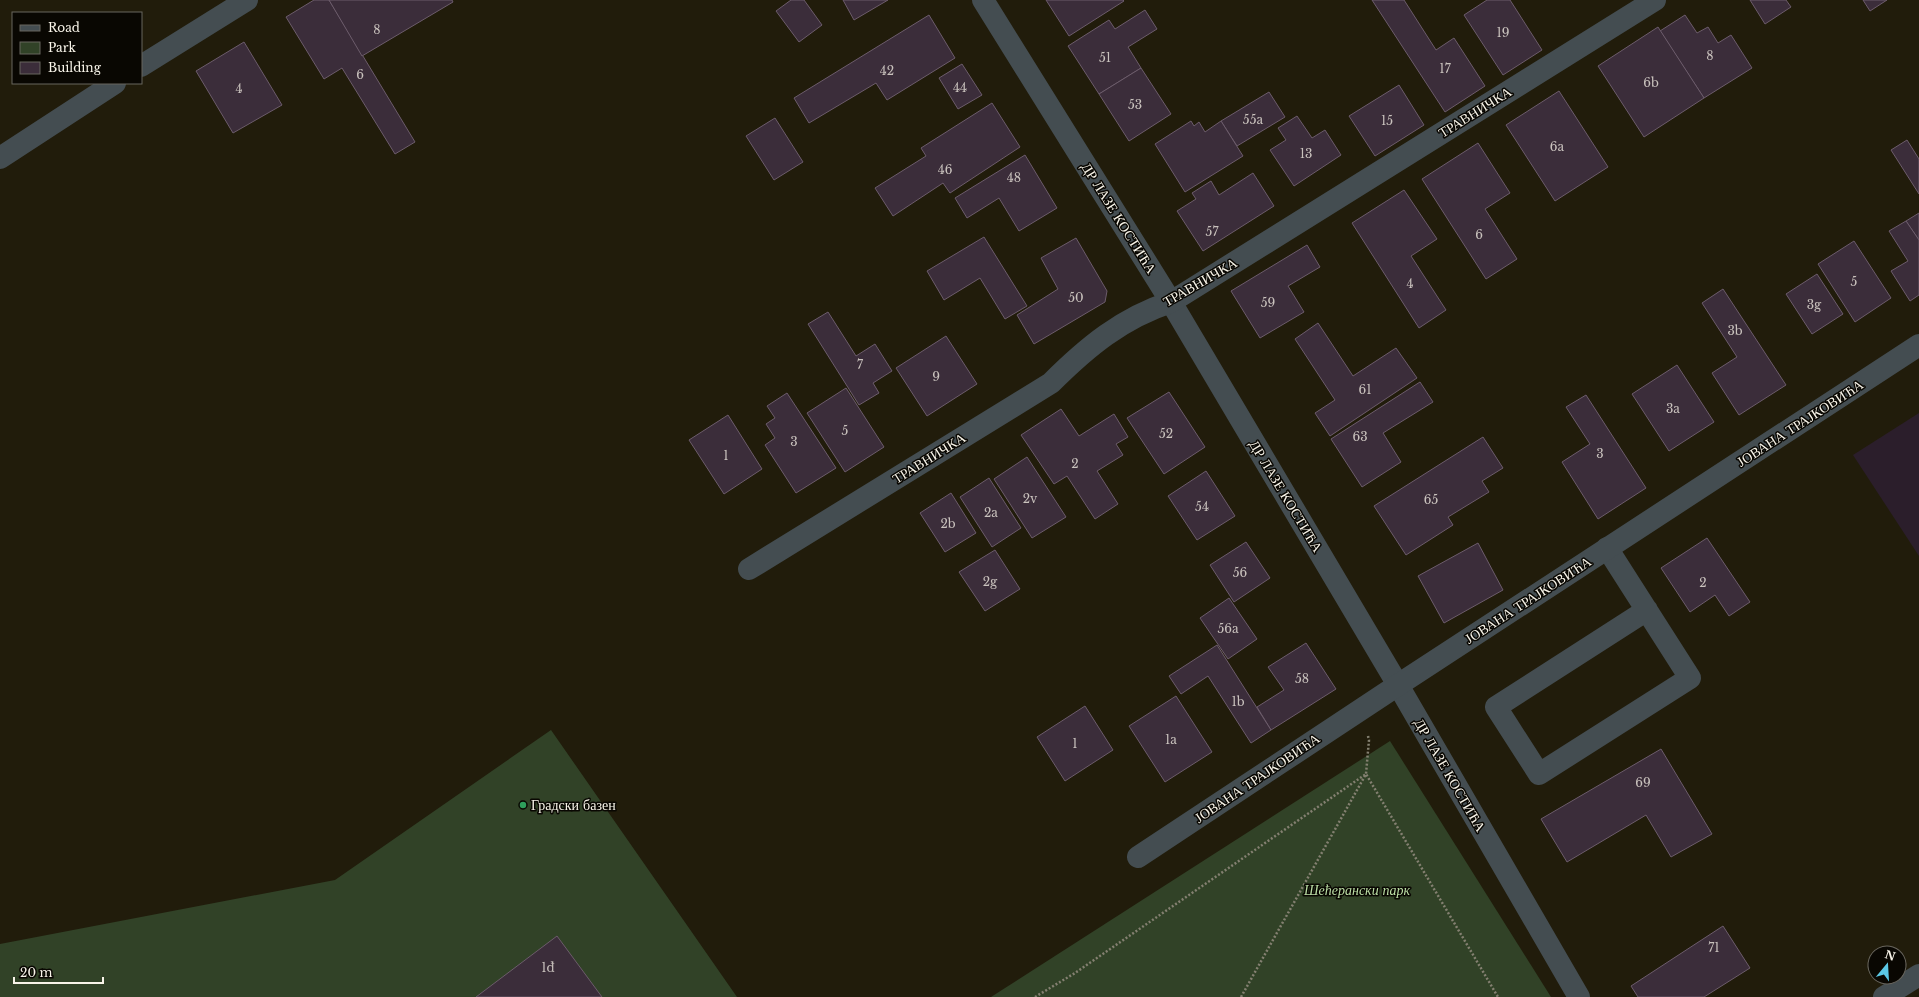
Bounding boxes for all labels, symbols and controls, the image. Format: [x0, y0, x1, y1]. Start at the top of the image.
legend [12, 12, 142, 84]
text: Road [48, 20, 80, 35]
house number: 8 [373, 22, 381, 37]
house number: 19 [1496, 25, 1510, 40]
text: Park [48, 40, 76, 55]
house number: 8 [1706, 48, 1714, 63]
house number: 51 [1099, 50, 1111, 65]
text: Building [48, 60, 102, 75]
house number: 17 [1439, 61, 1452, 76]
house number: 42 [880, 63, 894, 78]
house number: 6 [356, 67, 364, 82]
house number: 6b [1643, 75, 1659, 90]
house number: 44 [953, 80, 967, 95]
house number: 4 [235, 81, 243, 96]
street label: ТРАВНИЧКА [1435, 82, 1516, 142]
house number: 53 [1128, 97, 1142, 112]
house number: 55a [1243, 112, 1263, 127]
house number: 15 [1381, 113, 1393, 128]
house number: 6a [1550, 139, 1565, 154]
house number: 13 [1300, 146, 1312, 161]
street label: ДР ЛАЗЕ КОСТИЋА [1077, 159, 1161, 278]
house number: 46 [938, 162, 953, 177]
house number: 48 [1007, 170, 1021, 185]
house number: 57 [1206, 224, 1219, 239]
house number: 6 [1475, 227, 1483, 242]
street label: ТРАВНИЧКА [1160, 253, 1241, 310]
house number: 5 [1851, 274, 1858, 289]
house number: 4 [1406, 276, 1414, 291]
house number: 50 [1068, 290, 1084, 305]
house number: 59 [1261, 295, 1275, 310]
house number: 3g [1807, 297, 1822, 312]
house number: 3b [1727, 323, 1743, 338]
house number: 7 [857, 357, 864, 372]
house number: 9 [932, 369, 940, 384]
street label: ЈОВАНА ТРАЈКОВИЋА [1733, 375, 1867, 471]
house number: 61 [1358, 382, 1372, 397]
house number: 3a [1666, 401, 1680, 416]
house number: 5 [842, 423, 849, 438]
house number: 52 [1159, 426, 1173, 441]
street label: ТРАВНИЧКА [889, 428, 970, 488]
house number: 63 [1352, 429, 1368, 444]
house number: 3 [790, 434, 798, 449]
street label: ДР ЛАЗЕ КОСТИЋА [1245, 437, 1327, 556]
house number: 3 [1596, 446, 1604, 461]
house number: 1 [723, 448, 729, 463]
house number: 2 [1071, 456, 1079, 471]
house number: 2v [1023, 491, 1038, 506]
house number: 65 [1424, 492, 1438, 507]
house number: 54 [1195, 499, 1209, 514]
house number: 2a [984, 505, 998, 520]
house number: 2b [940, 516, 956, 531]
street label: ЈОВАНА ТРАЈКОВИЋА [1461, 552, 1595, 648]
house number: 56 [1233, 565, 1248, 580]
house number: 2g [983, 574, 998, 589]
house number: 2 [1699, 575, 1707, 590]
house number: 56a [1217, 621, 1239, 636]
house number: 58 [1295, 671, 1309, 686]
house number: 1b [1231, 694, 1245, 709]
street label: ДР ЛАЗЕ КОСТИЋА [1410, 715, 1490, 836]
street label: ЈОВАНА ТРАЈКОВИЋА [1191, 729, 1324, 827]
house number: 1a [1165, 732, 1177, 747]
house number: 1 [1072, 736, 1078, 751]
house number: 69 [1635, 775, 1651, 790]
place label: Градски базен [531, 796, 616, 814]
marker: Градски базен [518, 800, 528, 810]
park label: Шећерански парк [1303, 881, 1411, 899]
house number: 71 [1708, 940, 1720, 955]
north arrow [1867, 945, 1907, 985]
text: N [1883, 947, 1898, 964]
scale bar [14, 959, 103, 985]
house number: 1đ [541, 960, 555, 975]
text: 20 m [20, 965, 52, 980]

